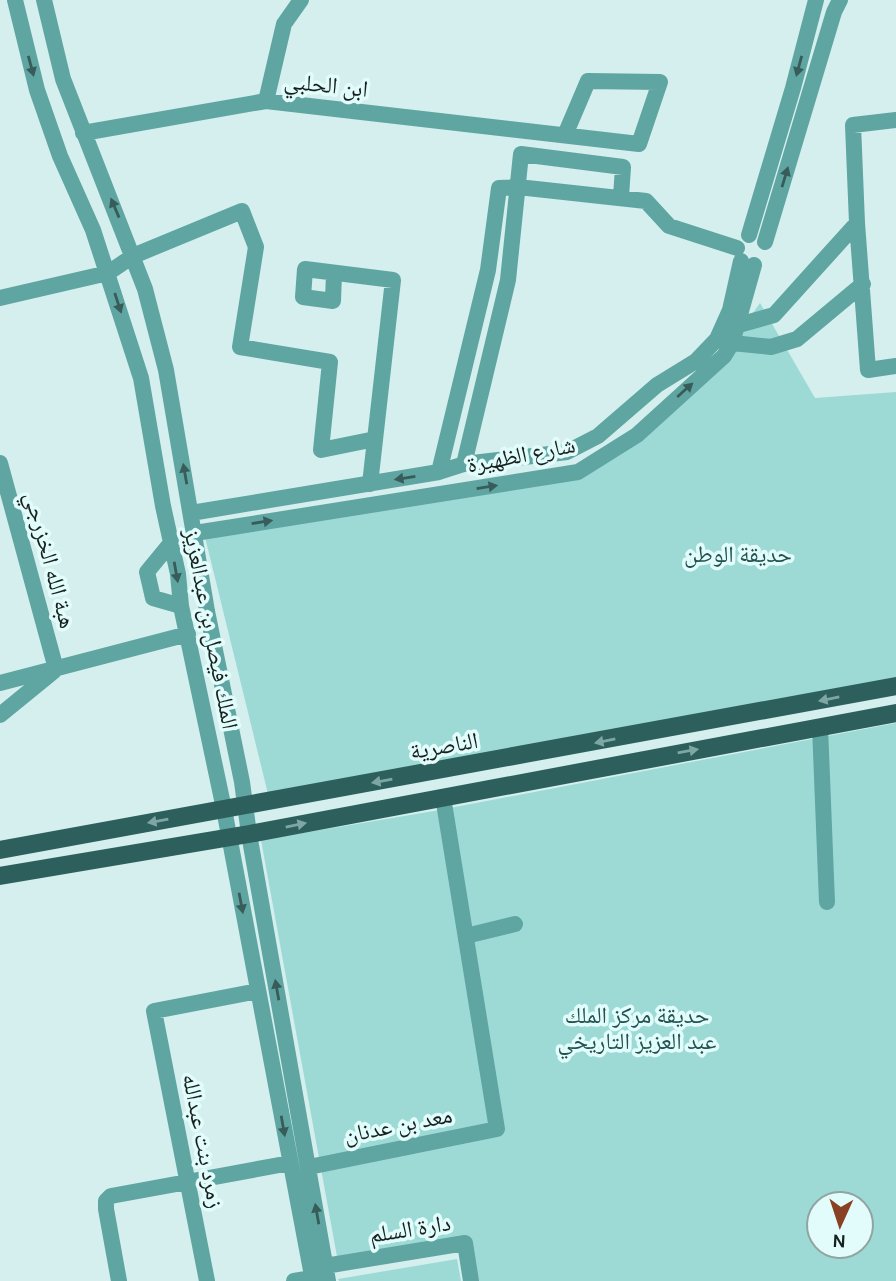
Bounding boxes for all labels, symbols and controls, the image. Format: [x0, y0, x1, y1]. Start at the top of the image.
one-way arrow [793, 55, 804, 77]
one-way arrow [26, 56, 37, 78]
street label: ابن الحلبي [282, 67, 369, 108]
one-way arrow [780, 166, 790, 187]
one-way arrow [109, 197, 120, 218]
one-way arrow [113, 292, 123, 313]
one-way arrow [676, 382, 694, 398]
street label: شارع الظهيرة [465, 431, 578, 480]
one-way arrow [179, 463, 190, 485]
one-way arrow [394, 473, 416, 484]
one-way arrow [476, 481, 498, 492]
street label: هبة الله الخزرجي [14, 489, 81, 633]
one-way arrow [251, 516, 273, 527]
street label: الملك فيصل بن عبدالعزيز [178, 526, 244, 732]
park label: حديقة الوطن [684, 541, 792, 568]
one-way arrow [171, 561, 182, 583]
one-way arrow [818, 693, 840, 704]
street label: الناصرية [408, 727, 480, 765]
one-way arrow [594, 736, 616, 747]
one-way arrow [677, 746, 699, 757]
one-way arrow [370, 776, 392, 787]
one-way arrow [147, 816, 169, 827]
one-way arrow [285, 819, 307, 830]
one-way arrow [236, 892, 247, 914]
one-way arrow [271, 979, 282, 1001]
park label: حديقة مركز الملك عبد العزيز التاريخي [558, 1002, 717, 1059]
street label: زمرد بنت عبدالله [177, 1071, 229, 1211]
street label: معد بن عدنان [342, 1101, 454, 1149]
one-way arrow [278, 1115, 289, 1137]
north arrow [805, 1190, 875, 1260]
one-way arrow [311, 1203, 322, 1225]
street label: دارة السلم [367, 1209, 453, 1251]
text: N [832, 1230, 847, 1252]

